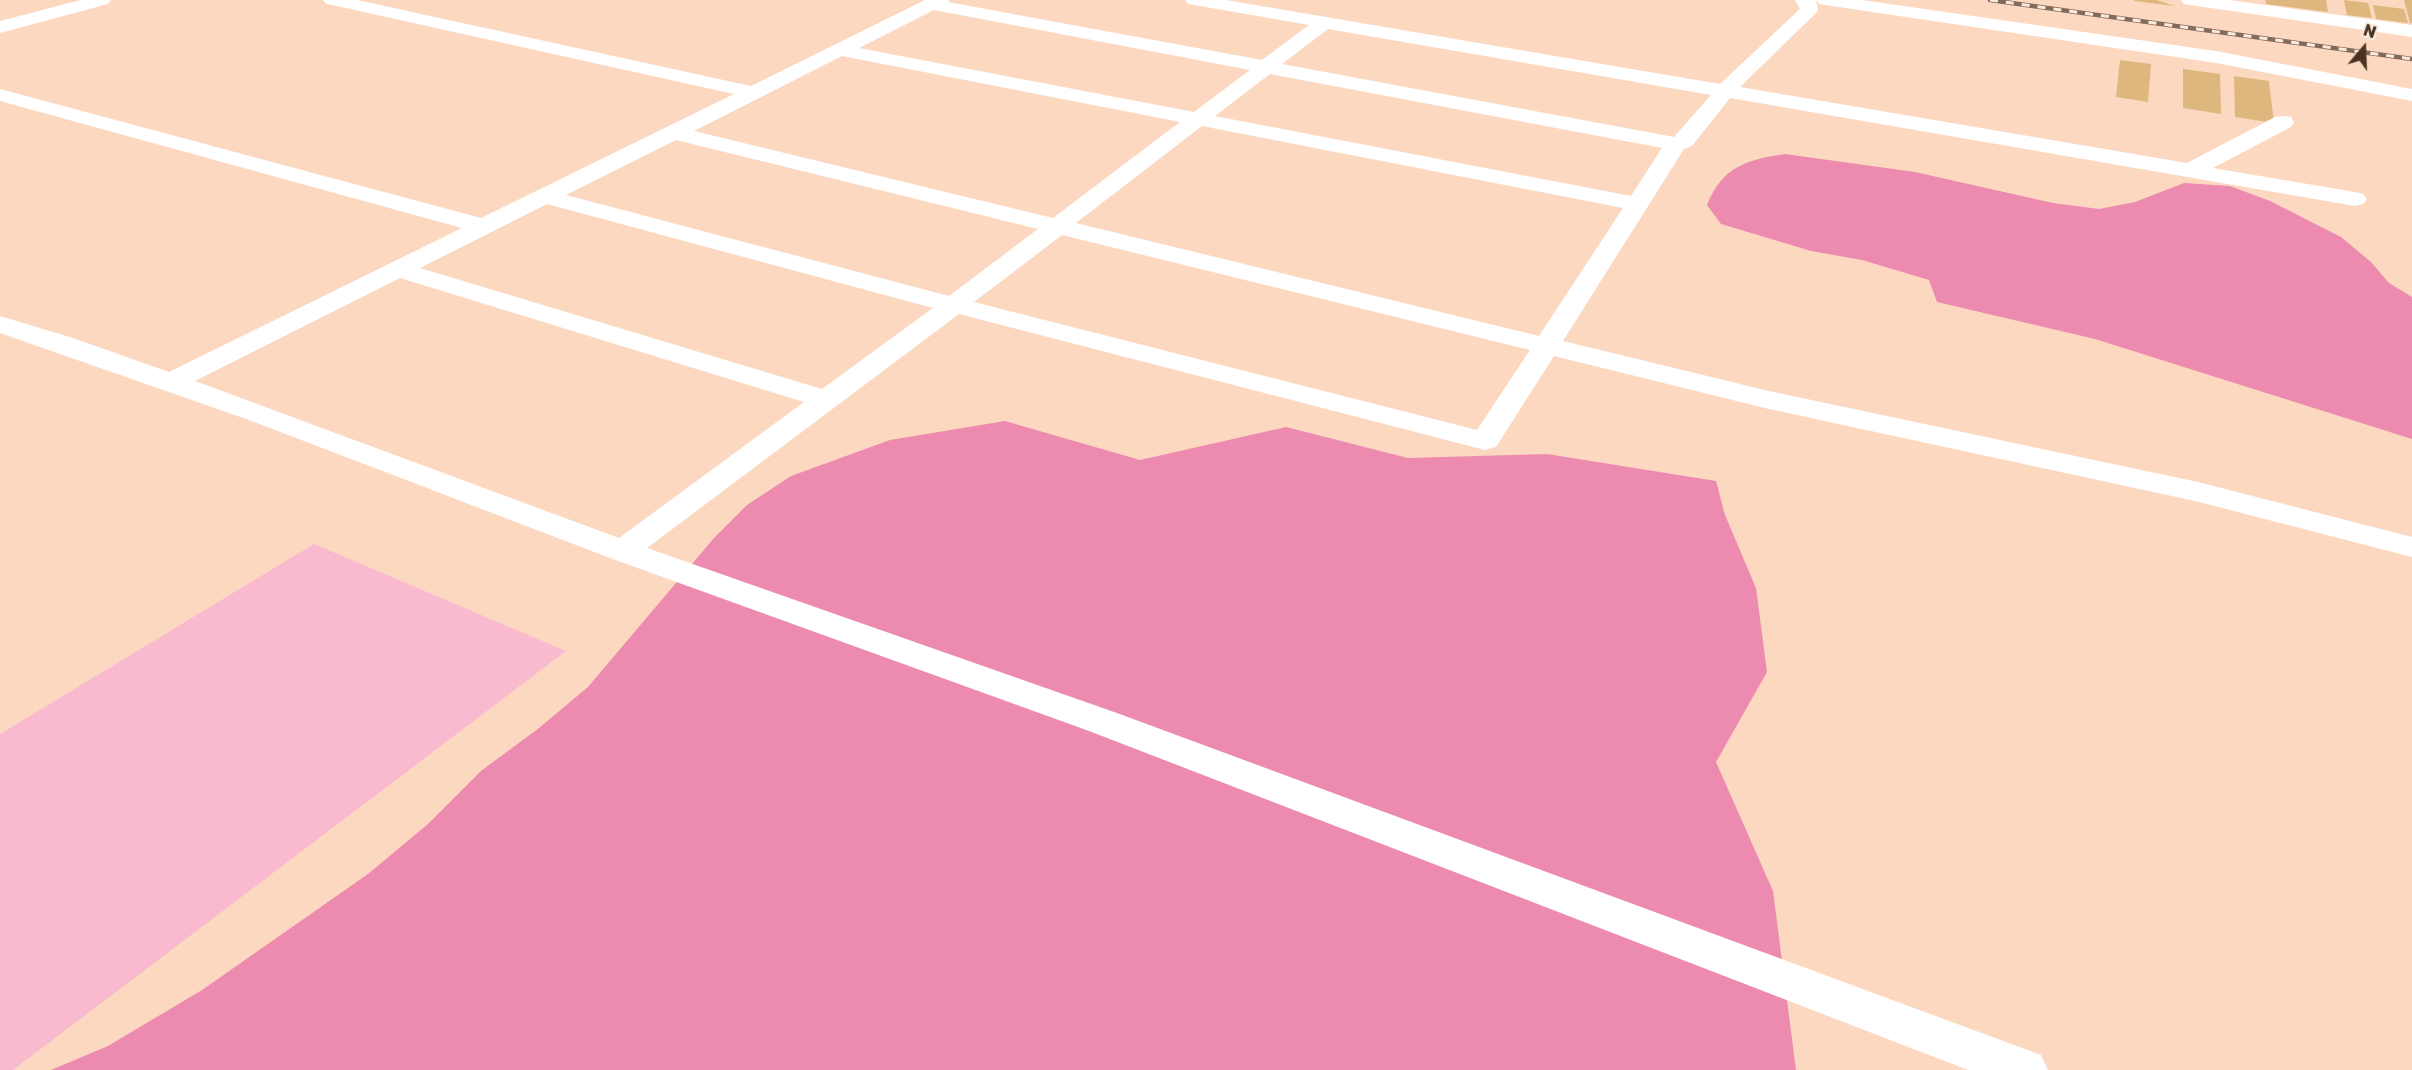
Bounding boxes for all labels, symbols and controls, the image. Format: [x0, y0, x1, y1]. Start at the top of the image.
north arrow [2334, 18, 2394, 78]
text: N [2361, 20, 2379, 42]

